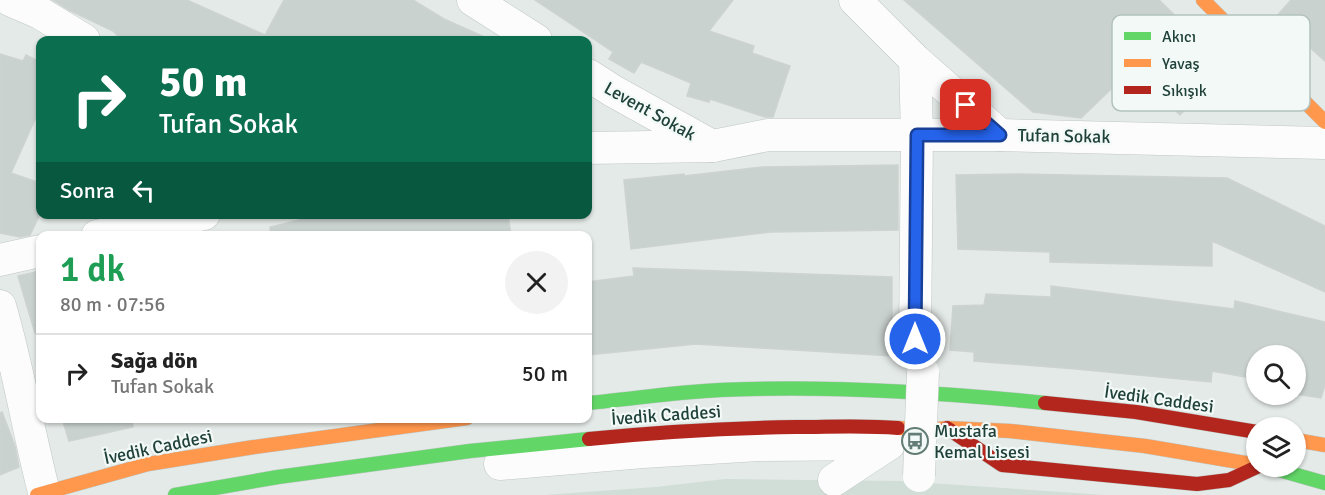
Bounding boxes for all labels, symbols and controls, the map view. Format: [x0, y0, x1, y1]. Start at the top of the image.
legend [1112, 15, 1310, 111]
text: Akıcı [1162, 27, 1196, 47]
text: Yavaş [1162, 54, 1200, 74]
text: 50 m [159, 57, 248, 108]
icon: right [60, 60, 138, 138]
street label: Levent Sokak [600, 77, 700, 145]
pin [940, 79, 991, 130]
text: Sıkışık [1162, 81, 1207, 101]
icon: arrive [949, 88, 982, 121]
text: Tufan Sokak [159, 108, 298, 141]
street label: Tufan Sokak [1017, 124, 1111, 148]
icon: left [127, 174, 160, 207]
text: Sonra [60, 177, 115, 204]
text: 1 dk [60, 247, 125, 292]
button: close [505, 251, 568, 314]
text: 80 m · 07:56 [60, 292, 165, 317]
position arrow [883, 307, 947, 371]
map controls [1246, 345, 1306, 477]
button: search [1246, 345, 1306, 405]
text: Sağa dön [111, 347, 198, 374]
icon: right [60, 357, 93, 390]
text: 50 m [522, 360, 568, 387]
text: Tufan Sokak [111, 374, 214, 399]
street label: İvedik Caddesi [1103, 380, 1215, 418]
street label: İvedik Caddesi [610, 400, 722, 430]
button: layers [1246, 417, 1306, 477]
place label: Mustafa Kemal Lisesi [934, 420, 1030, 463]
street label: İvedik Caddesi [102, 425, 214, 469]
bus stop icon: Mustafa Kemal Lisesi [900, 426, 930, 456]

